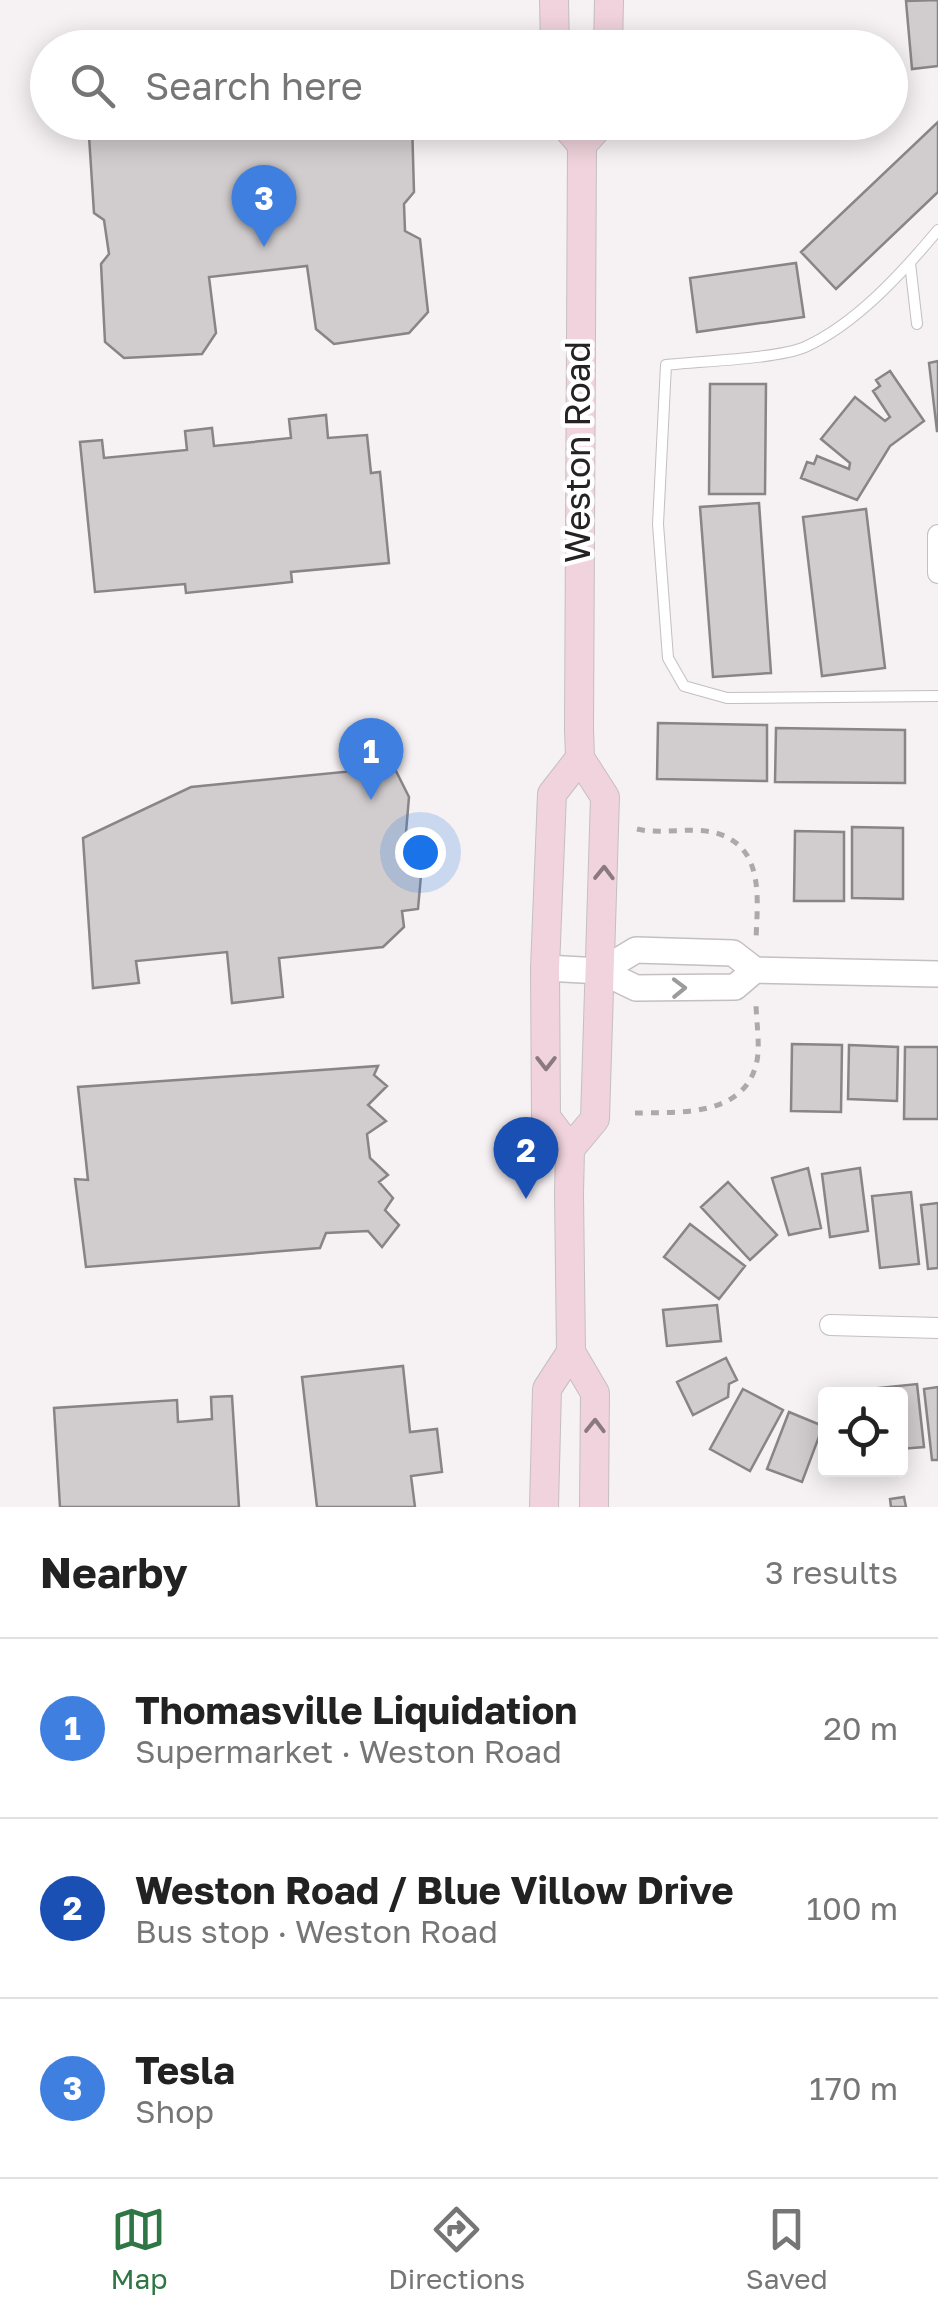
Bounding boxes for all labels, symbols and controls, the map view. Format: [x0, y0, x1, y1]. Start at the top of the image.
search box [30, 30, 908, 140]
icon: search [65, 58, 120, 113]
text: Search here [145, 63, 363, 108]
pin: 3 [232, 164, 296, 247]
street label: Weston Road [556, 341, 598, 563]
pin: 1 [338, 718, 404, 800]
your location [395, 827, 446, 878]
one-way arrow [593, 865, 615, 880]
one-way arrow [672, 977, 688, 999]
one-way arrow [535, 1056, 557, 1071]
pin: 2 [494, 1116, 558, 1199]
map controls [818, 1387, 908, 1477]
button: locate [818, 1387, 908, 1477]
one-way arrow [584, 1418, 606, 1434]
text: Nearby [40, 1547, 188, 1597]
text: 3 results [765, 1553, 898, 1591]
text: Thomasville Liquidation [135, 1687, 577, 1732]
text: 1 [64, 1709, 81, 1747]
text: 20 m [823, 1709, 898, 1747]
text: Supermarket · Weston Road [135, 1732, 562, 1770]
text: Weston Road / Blue Villow Drive [135, 1867, 734, 1912]
text: 2 [63, 1889, 82, 1927]
text: 100 m [806, 1889, 898, 1927]
text: Bus stop · Weston Road [135, 1912, 498, 1950]
text: Tesla [135, 2047, 235, 2092]
text: 3 [63, 2069, 82, 2107]
text: 170 m [809, 2069, 898, 2107]
text: Shop [135, 2092, 214, 2130]
tab: Map [110, 2202, 168, 2295]
tab: Directions [388, 2202, 525, 2295]
tab: Saved [746, 2202, 828, 2295]

